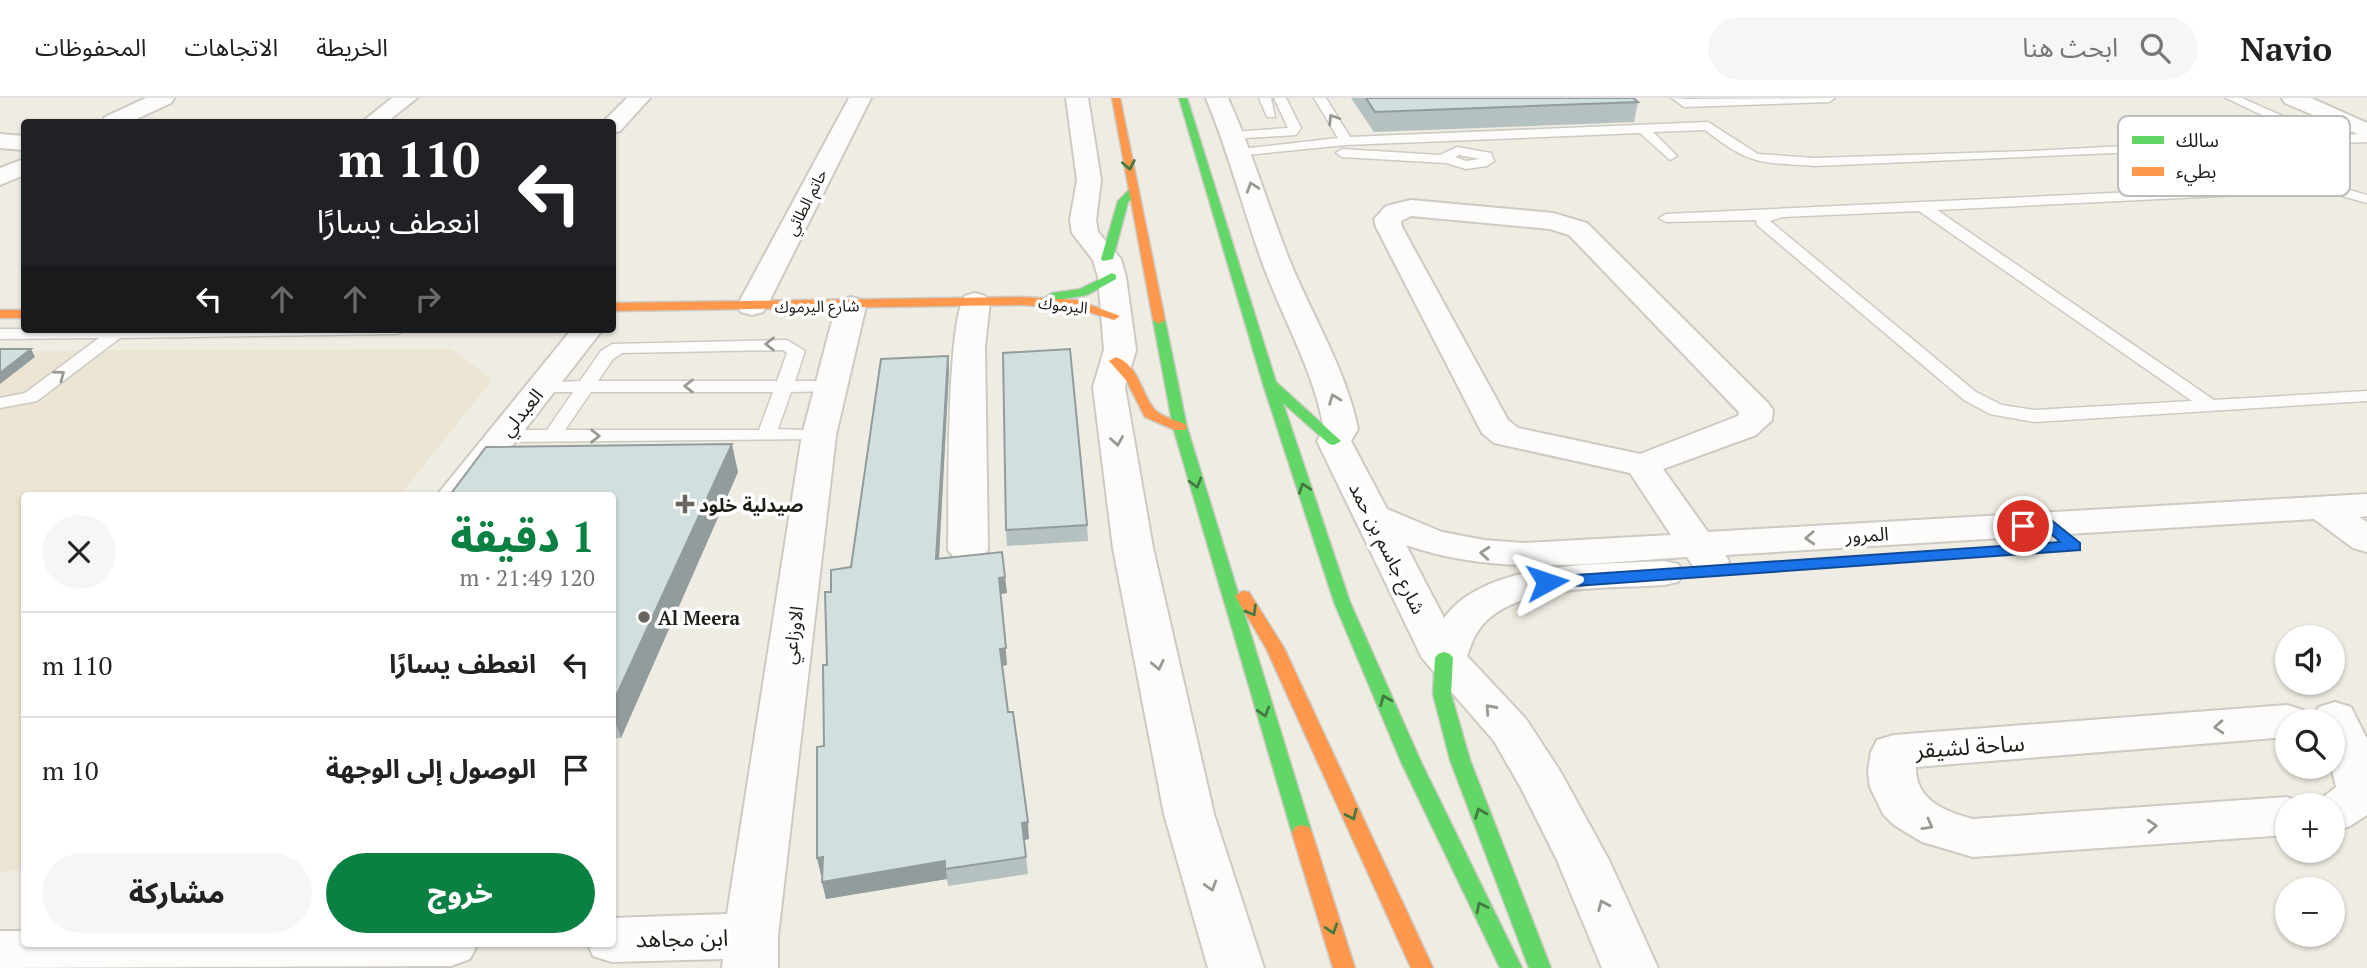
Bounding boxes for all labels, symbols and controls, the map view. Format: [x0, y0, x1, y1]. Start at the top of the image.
search box [1708, 17, 2198, 80]
text: Navio [2240, 27, 2332, 70]
icon: search [2136, 29, 2174, 67]
text: ابحث هنا [2022, 30, 2118, 64]
text: المحفوظات [35, 31, 146, 63]
text: الاتجاهات [184, 31, 278, 63]
text: الخريطة [316, 31, 388, 63]
one-way arrow [1329, 114, 1342, 127]
legend [2118, 116, 2350, 196]
text: 110 m [338, 126, 480, 191]
text: سالك [2176, 127, 2219, 152]
icon: left [504, 147, 595, 238]
text: بطيء [2176, 158, 2216, 186]
one-way arrow [1120, 159, 1135, 171]
street label: حاتم الطائي [780, 165, 834, 240]
one-way arrow [1246, 181, 1260, 194]
text: انعطف يسارًا [317, 200, 480, 242]
icon: left [190, 280, 228, 318]
icon: ahead [263, 280, 301, 318]
icon: ahead [336, 280, 374, 318]
icon: right [409, 280, 447, 318]
street label: اليرموك [1037, 291, 1089, 319]
street label: شارع اليرموك [774, 294, 860, 320]
one-way arrow [765, 336, 775, 352]
one-way arrow [52, 371, 65, 383]
one-way arrow [684, 378, 694, 394]
street label: العبدلي [494, 383, 551, 443]
one-way arrow [1328, 394, 1342, 406]
one-way arrow [590, 428, 600, 444]
one-way arrow [1109, 436, 1124, 447]
one-way arrow [1188, 477, 1203, 489]
street label: شارع جاسم بن حمد [1341, 478, 1432, 619]
one-way arrow [1298, 482, 1312, 495]
place label: صيدلية خلود [699, 492, 804, 517]
marker: صيدلية خلود [677, 496, 693, 512]
pin [1993, 496, 2053, 556]
icon: arrive [2004, 507, 2042, 545]
text: 1 دقيقة [450, 508, 595, 564]
button: close [42, 515, 116, 589]
street label: المرور [1844, 520, 1889, 548]
one-way arrow [1804, 530, 1815, 545]
position arrow [1510, 545, 1584, 619]
one-way arrow [1479, 546, 1490, 561]
text: 120 m · 21:49 [460, 562, 595, 593]
one-way arrow [1244, 603, 1257, 616]
street label: الاوزاعي [776, 604, 812, 666]
place label: Al Meera [658, 605, 741, 630]
marker: Al Meera [636, 609, 652, 625]
map controls [2275, 625, 2345, 947]
button: sound [2275, 625, 2345, 695]
text: انعطف يسارًا [389, 646, 536, 680]
icon: left [557, 646, 595, 684]
text: 110 m [42, 648, 112, 682]
one-way arrow [1149, 659, 1164, 671]
one-way arrow [1379, 695, 1393, 708]
one-way arrow [1486, 704, 1498, 717]
one-way arrow [1255, 705, 1270, 717]
button: search [2275, 709, 2345, 779]
one-way arrow [2213, 719, 2224, 734]
street label: ساحة لشيقر [1913, 727, 2026, 765]
text: الوصول إلى الوجهة [326, 751, 536, 785]
icon: arrive [557, 751, 595, 789]
text: 10 m [42, 753, 99, 787]
button: + [2275, 793, 2345, 863]
one-way arrow [1475, 807, 1489, 819]
one-way arrow [1343, 808, 1357, 820]
one-way arrow [1920, 817, 1933, 830]
one-way arrow [2147, 819, 2158, 834]
button: مشاركة [42, 853, 312, 933]
button: خروج [326, 853, 595, 933]
button: − [2275, 877, 2345, 947]
one-way arrow [1203, 880, 1218, 892]
one-way arrow [1597, 900, 1611, 913]
one-way arrow [1475, 901, 1489, 914]
street label: ابن مجاهد [635, 922, 729, 954]
one-way arrow [1324, 922, 1338, 934]

